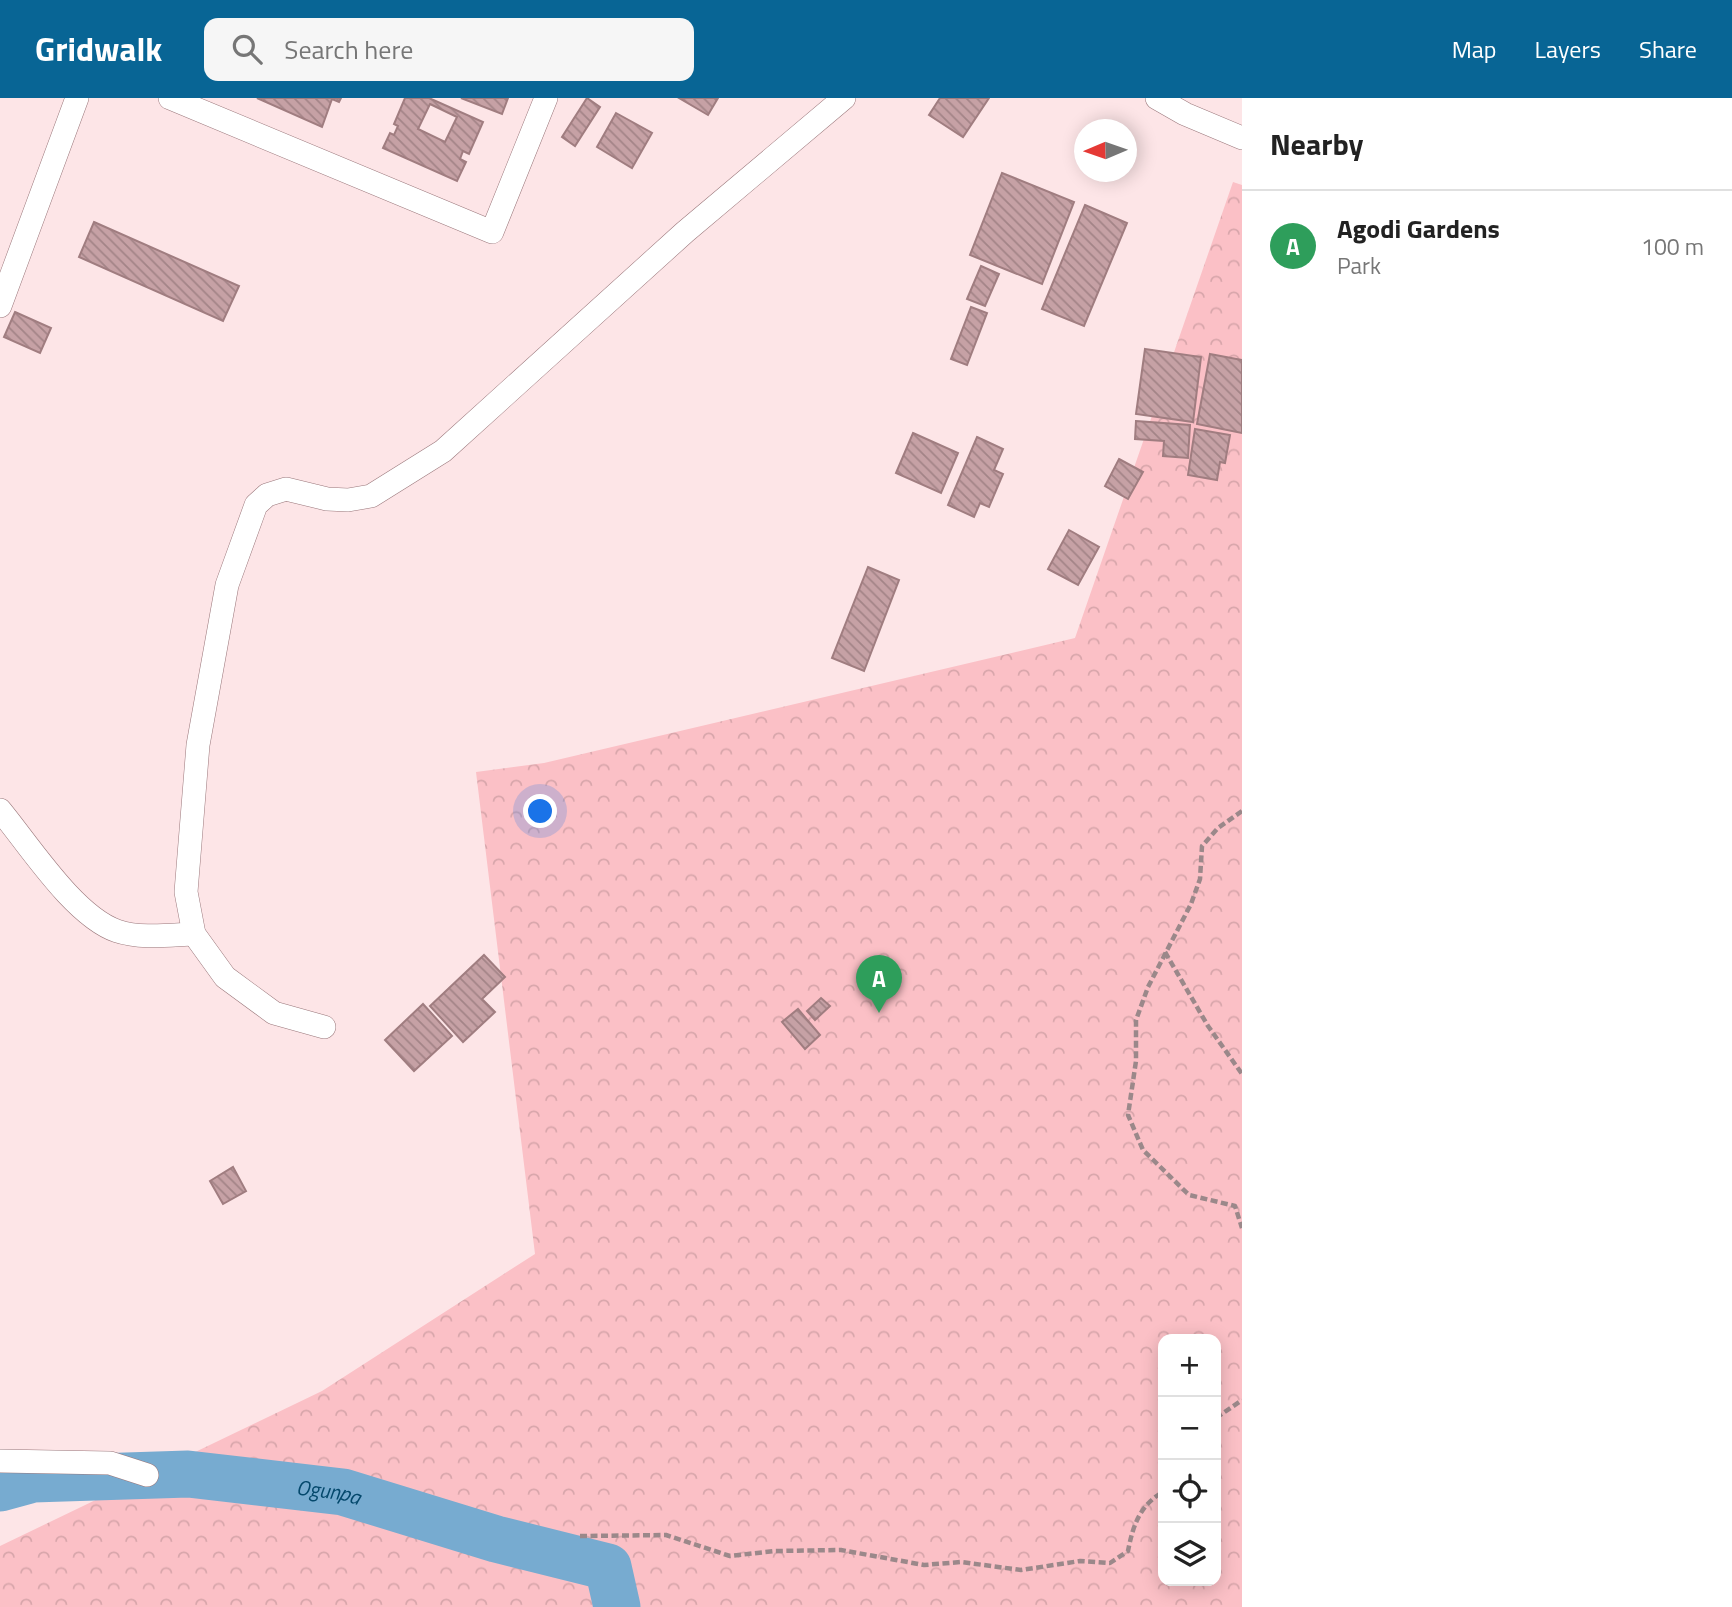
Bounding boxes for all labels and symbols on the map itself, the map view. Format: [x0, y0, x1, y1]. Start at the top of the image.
north arrow [1074, 119, 1137, 182]
your location [523, 794, 557, 828]
pin: A [856, 955, 902, 1013]
water label: Ogunpa [295, 1471, 366, 1513]

